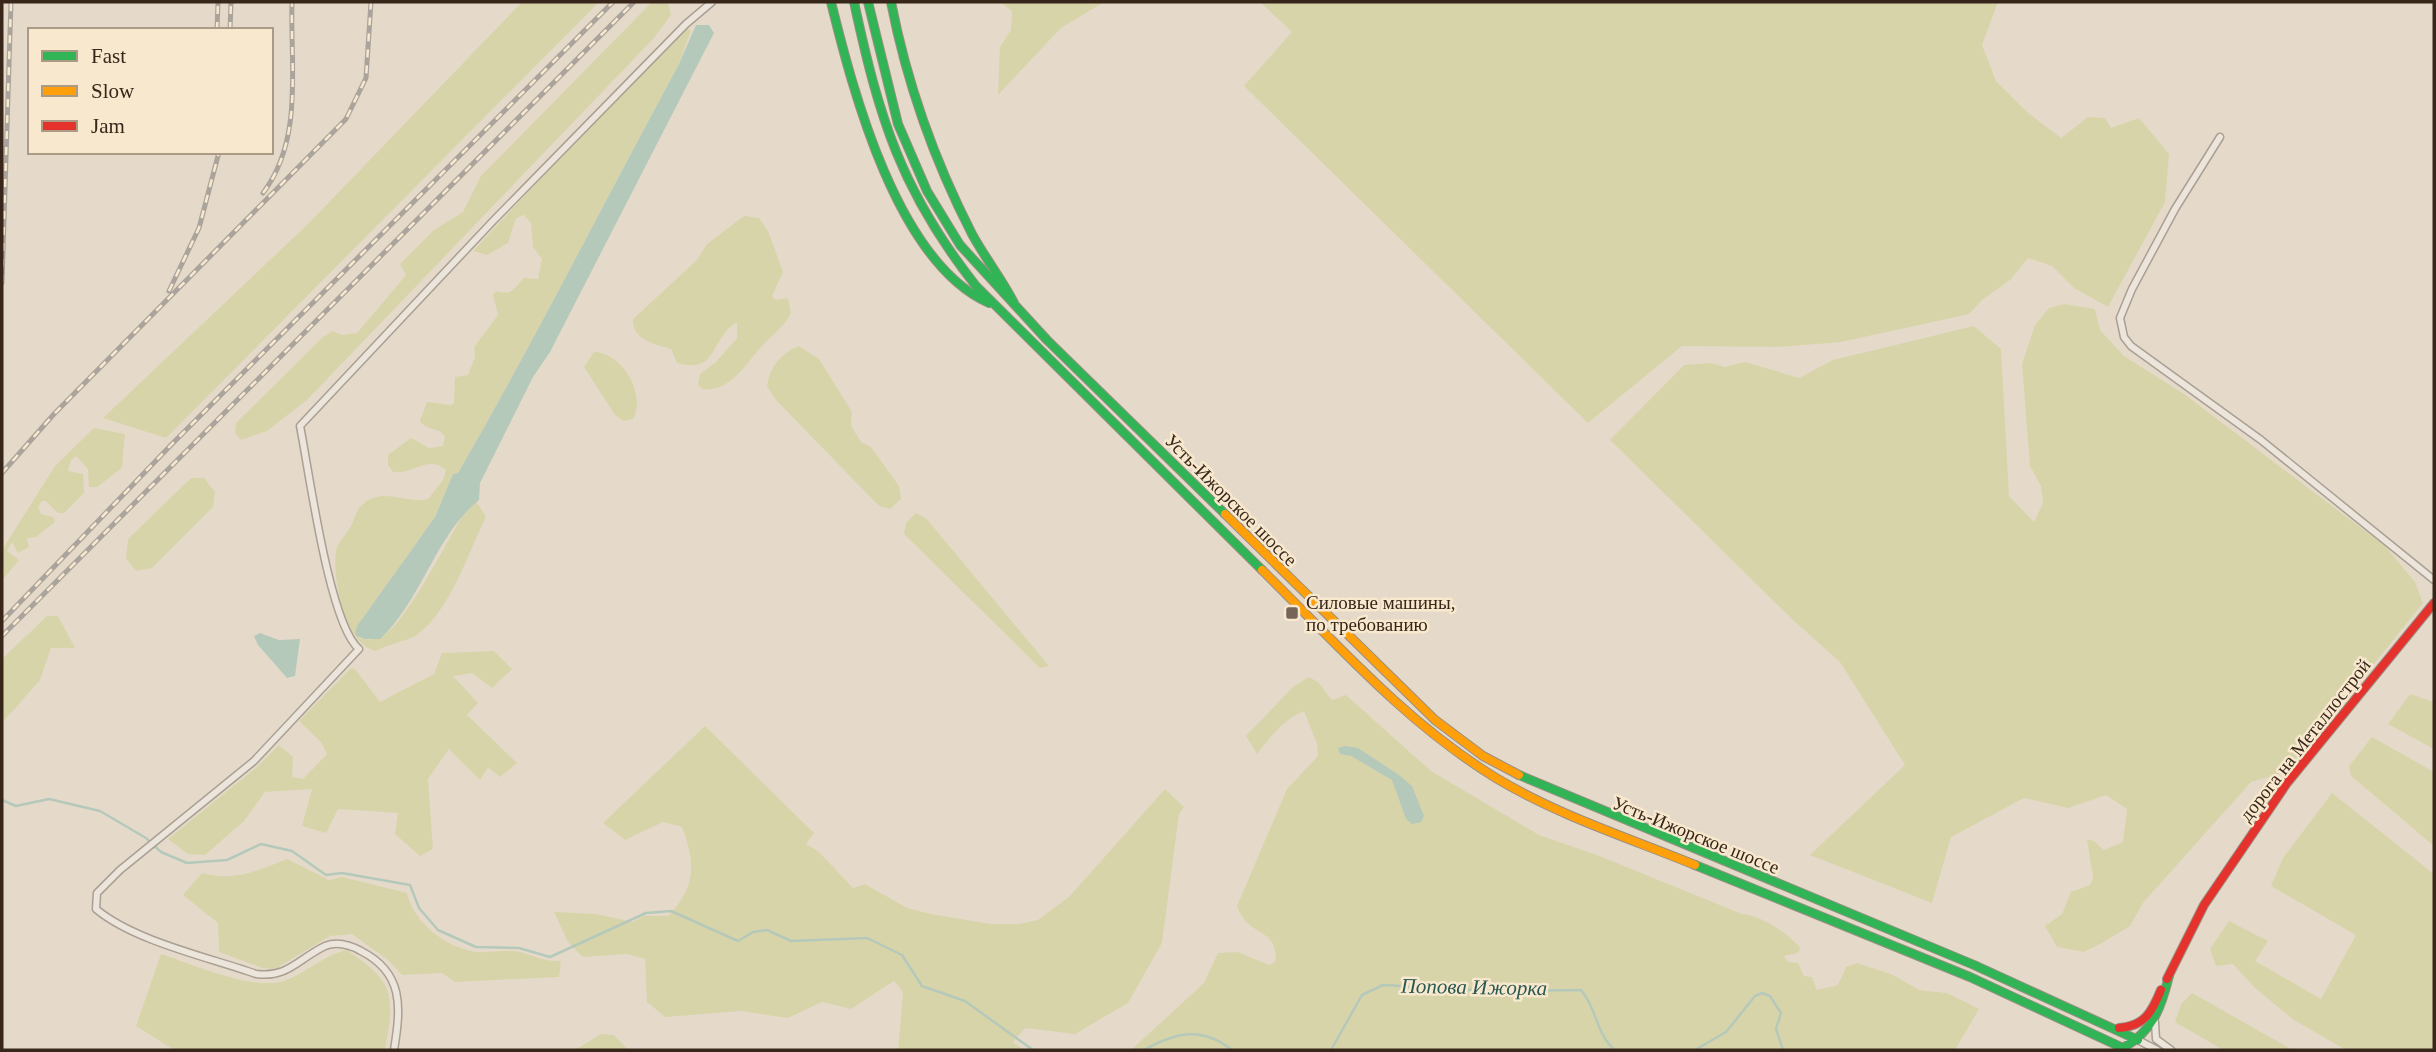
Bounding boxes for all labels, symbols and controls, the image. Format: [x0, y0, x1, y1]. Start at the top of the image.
legend [28, 28, 273, 154]
text: Fast [91, 44, 126, 68]
text: Slow [91, 79, 135, 103]
text: Jam [91, 114, 125, 138]
street label: Усть-Ижорское шоссе [1161, 430, 1301, 570]
place label: Силовые машины, по требованию [1306, 592, 1456, 635]
marker: Силовые машины, по требованию [1284, 605, 1300, 621]
street label: дорога на Металлострой [2235, 655, 2375, 825]
street label: Усть-Ижорское шоссе [1610, 792, 1782, 878]
water label: Попова Ижорка [1400, 974, 1547, 1000]

